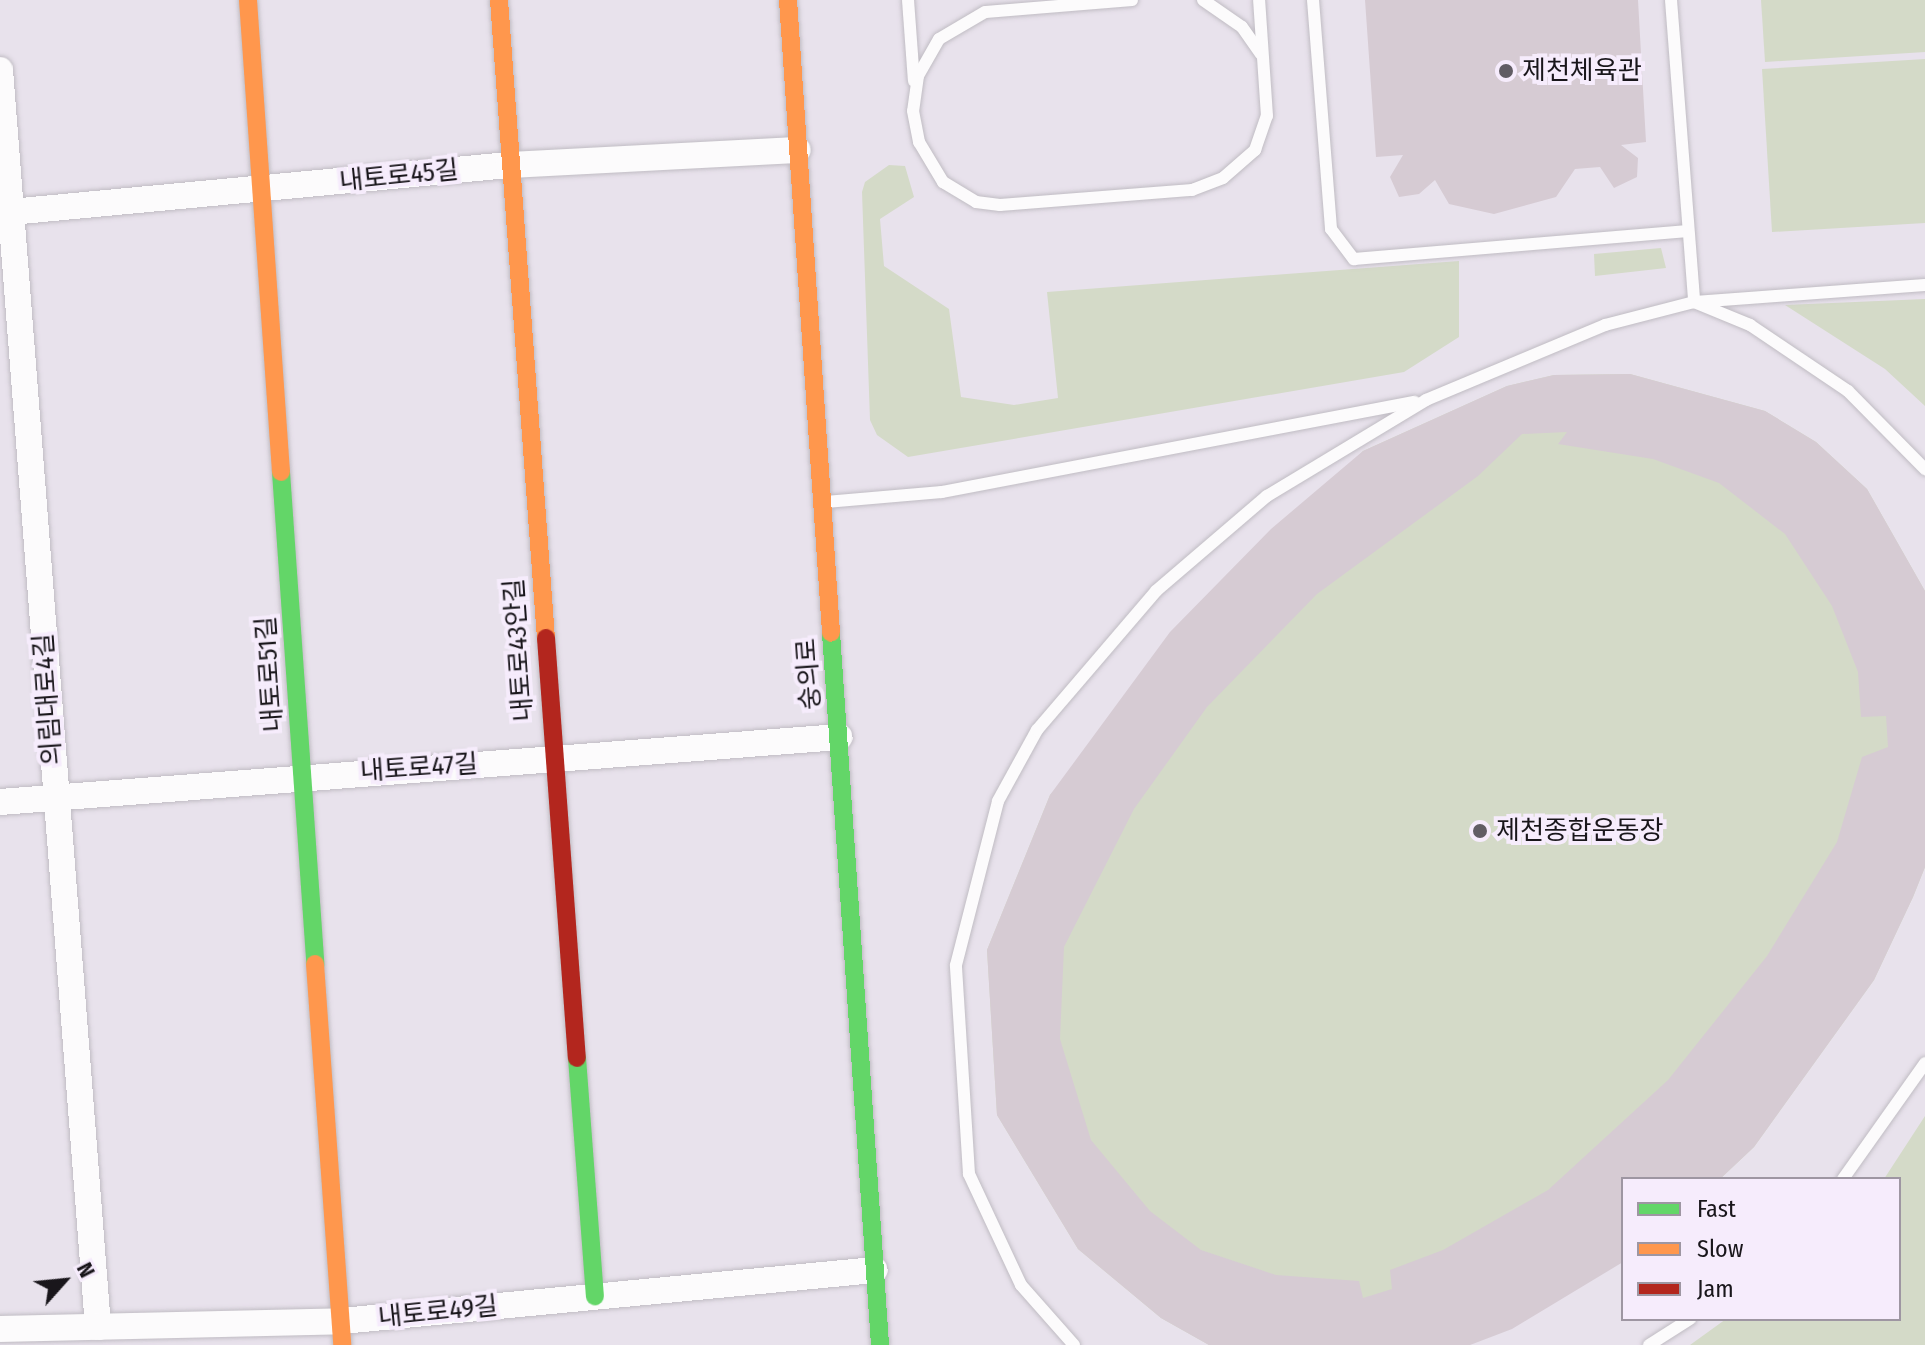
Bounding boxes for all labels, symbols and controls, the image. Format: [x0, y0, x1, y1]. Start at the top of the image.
place label: 제천체육관 [1522, 55, 1642, 87]
marker: 제천체육관 [1497, 62, 1515, 80]
street label: 내토로45길 [338, 154, 460, 198]
street label: 내토로43안길 [498, 577, 540, 723]
street label: 내토로51길 [250, 615, 290, 733]
street label: 의림대로4길 [28, 632, 68, 766]
street label: 숭의로 [791, 637, 827, 711]
street label: 내토로47길 [359, 748, 479, 788]
place label: 제천종합운동장 [1496, 815, 1663, 847]
marker: 제천종합운동장 [1471, 822, 1489, 840]
legend [1621, 1177, 1901, 1321]
text: Fast [1697, 1195, 1736, 1223]
text: Slow [1697, 1235, 1743, 1263]
north arrow [24, 1241, 104, 1321]
text: N [71, 1258, 101, 1282]
text: Jam [1697, 1275, 1734, 1303]
street label: 내토로49길 [376, 1290, 500, 1334]

